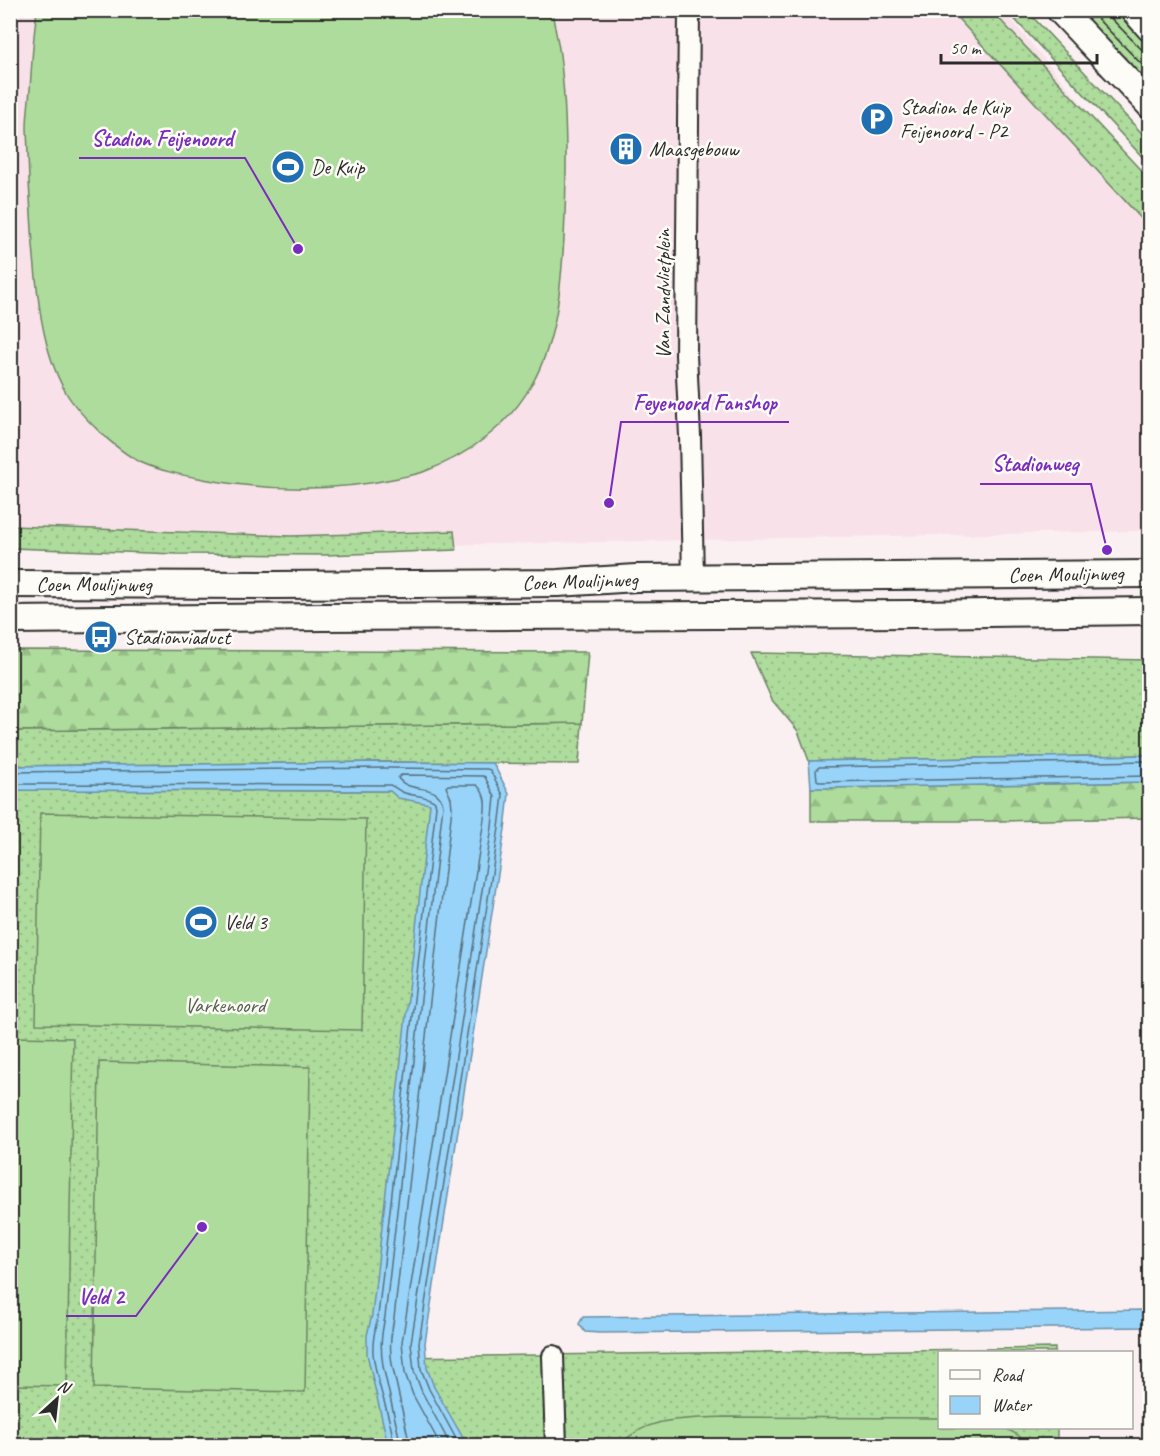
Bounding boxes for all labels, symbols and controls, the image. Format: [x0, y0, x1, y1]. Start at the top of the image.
scale bar [941, 27, 1097, 65]
text: 50 m [950, 37, 983, 59]
place label: Stadion de Kuip Feijenoord - P2 [900, 94, 1011, 144]
parking icon: Stadion de Kuip Feijenoord - P2 [859, 101, 895, 137]
callout: Stadion Feijenoord [79, 118, 245, 158]
text: Stadion Feijenoord [91, 125, 237, 153]
building icon: Maasgebouw [608, 131, 644, 167]
place label: Maasgebouw [649, 136, 740, 162]
sports icon: De Kuip [270, 149, 306, 185]
place label: De Kuip [311, 154, 365, 180]
street label: Van Zandvlietplein [650, 227, 676, 359]
callout: Feyenoord Fanshop [621, 382, 789, 422]
text: Feyenoord Fanshop [633, 389, 778, 417]
callout: Stadionweg [980, 444, 1091, 484]
text: Stadionweg [992, 450, 1080, 478]
street label: Coen Moulijnweg [1008, 560, 1125, 588]
street label: Coen Moulijnweg [522, 566, 640, 596]
street label: Coen Moulijnweg [36, 571, 153, 597]
bus stop icon: Stadionviaduct [83, 619, 119, 655]
place label: Stadionviaduct [124, 624, 232, 650]
sports icon: Veld 3 [183, 904, 219, 940]
place label: Veld 3 [224, 909, 269, 935]
park label: Varkenoord [185, 992, 269, 1018]
callout: Veld 2 [66, 1276, 136, 1316]
text: Veld 2 [78, 1283, 126, 1311]
legend [938, 1351, 1133, 1429]
text: Road [992, 1364, 1025, 1386]
north arrow [27, 1369, 87, 1429]
text: N [54, 1375, 75, 1399]
text: Water [992, 1394, 1033, 1416]

